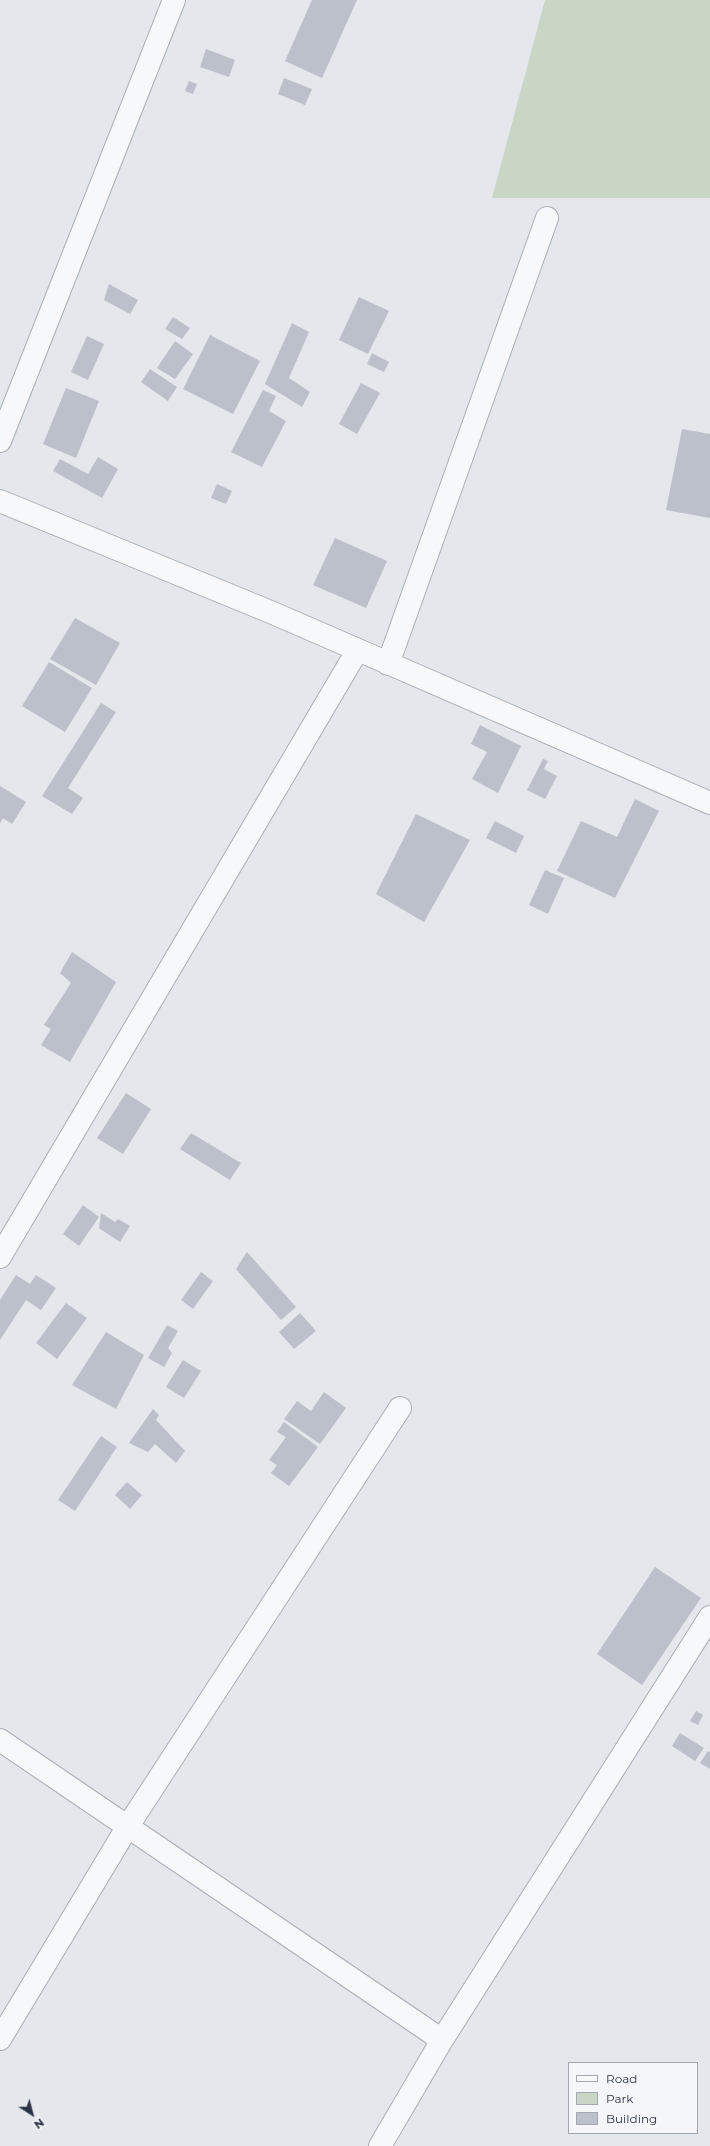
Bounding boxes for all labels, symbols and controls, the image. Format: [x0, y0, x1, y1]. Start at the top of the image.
legend [568, 2062, 698, 2134]
text: Road [606, 2071, 637, 2086]
text: Park [606, 2091, 633, 2106]
north arrow [12, 2094, 52, 2134]
text: Building [606, 2111, 657, 2126]
text: N [31, 2115, 47, 2132]

